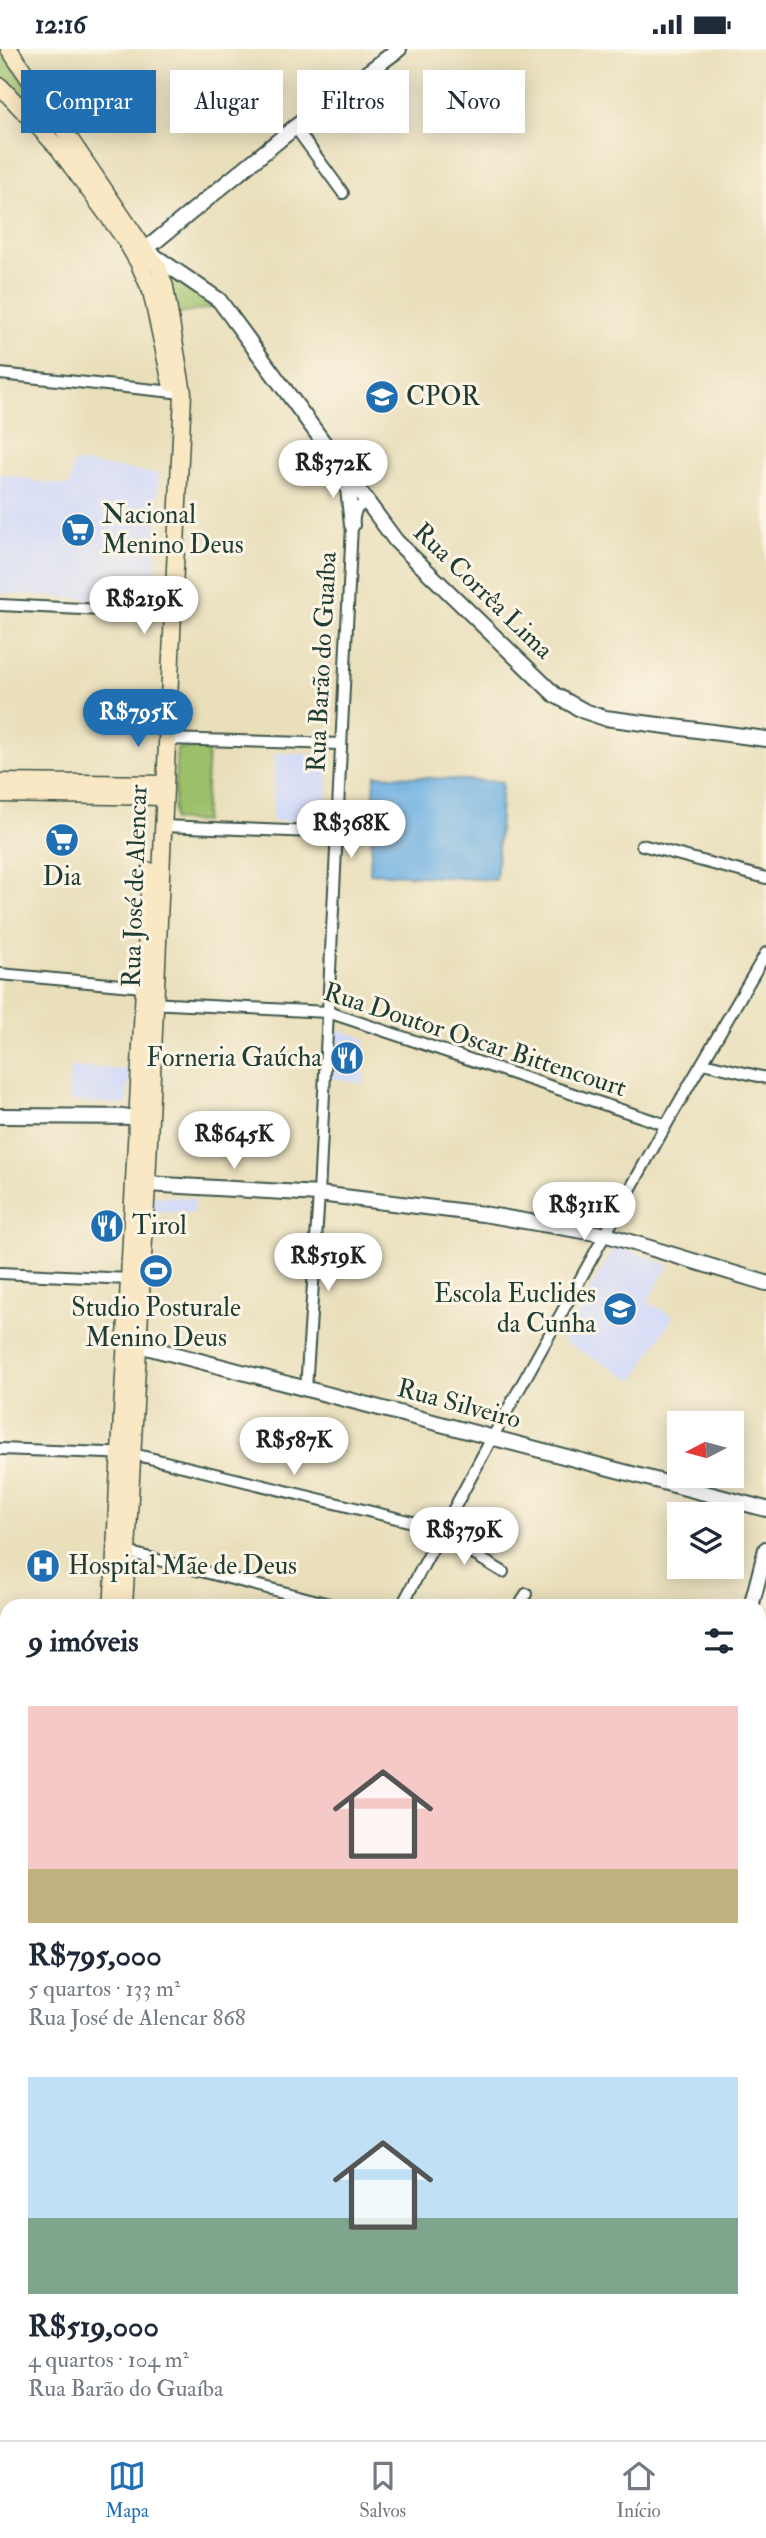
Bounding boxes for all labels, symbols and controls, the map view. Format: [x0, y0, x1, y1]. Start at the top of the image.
text: 12:16 [35, 9, 86, 41]
chip: Comprar [21, 70, 156, 133]
chip: Alugar [170, 70, 283, 133]
chip: Filtros [297, 70, 409, 133]
chip: Novo [423, 70, 525, 133]
school or university icon: CPOR [363, 378, 401, 416]
place label: CPOR [406, 381, 481, 413]
pin: R$372K [276, 441, 390, 500]
text: R$372K [295, 448, 371, 477]
place label: Nacional Menino Deus [102, 499, 244, 561]
supermarket icon: Nacional Menino Deus [59, 511, 97, 549]
street label: Rua Corrêa Lima [406, 516, 560, 666]
street label: Rua Barão do Guaíba [300, 550, 344, 773]
pin: R$219K [87, 577, 201, 636]
text: R$219K [105, 584, 183, 613]
pin: R$795K [81, 689, 195, 749]
text: R$795K [99, 697, 177, 726]
street label: Rua José de Alencar [115, 784, 155, 988]
pin: R$368K [294, 801, 408, 860]
text: R$368K [313, 808, 389, 837]
supermarket icon: Dia [43, 821, 81, 859]
place label: Dia [43, 861, 82, 893]
street label: Rua Doutor Oscar Bittencourt [319, 976, 631, 1104]
restaurant icon: Forneria Gaúcha [328, 1039, 366, 1077]
place label: Forneria Gaúcha [146, 1042, 322, 1074]
pin: R$645K [177, 1111, 291, 1171]
text: R$645K [194, 1119, 274, 1148]
pin: R$311K [527, 1183, 641, 1242]
text: R$311K [549, 1190, 619, 1219]
restaurant icon: Tirol [88, 1207, 126, 1245]
place label: Tirol [132, 1210, 187, 1242]
pin: R$519K [271, 1233, 385, 1293]
text: R$519K [290, 1241, 366, 1270]
sports icon: Studio Posturale Menino Deus [137, 1252, 175, 1290]
place label: Escola Euclides da Cunha [434, 1278, 596, 1340]
school or university icon: Escola Euclides da Cunha [601, 1290, 639, 1328]
place label: Studio Posturale Menino Deus [71, 1292, 241, 1354]
street label: Rua Silveiro [394, 1372, 524, 1436]
north arrow [667, 1411, 744, 1487]
map controls [667, 1411, 744, 1579]
pin: R$587K [237, 1417, 351, 1477]
text: R$587K [255, 1425, 333, 1454]
button: layers [667, 1502, 744, 1579]
pin: R$379K [407, 1507, 521, 1567]
text: R$379K [426, 1515, 502, 1544]
hospital icon: Hospital Mãe de Deus [24, 1547, 62, 1585]
place label: Hospital Mãe de Deus [68, 1550, 297, 1583]
icon: filters [700, 1622, 738, 1660]
text: 9 imóveis [28, 1623, 139, 1660]
icon: home [320, 1751, 446, 1877]
text: R$795,000 [28, 1937, 162, 1974]
text: 5 quartos · 133 m² [28, 1974, 180, 2003]
text: Rua José de Alencar 868 [28, 2003, 246, 2032]
icon: home [320, 2122, 446, 2248]
text: R$519,000 [28, 2308, 159, 2345]
text: 4 quartos · 104 m² [28, 2345, 189, 2374]
text: Rua Barão do Guaíba [28, 2374, 224, 2403]
tab: Mapa [105, 2457, 149, 2523]
tab: Salvos [359, 2457, 406, 2523]
tab: Início [617, 2457, 661, 2523]

